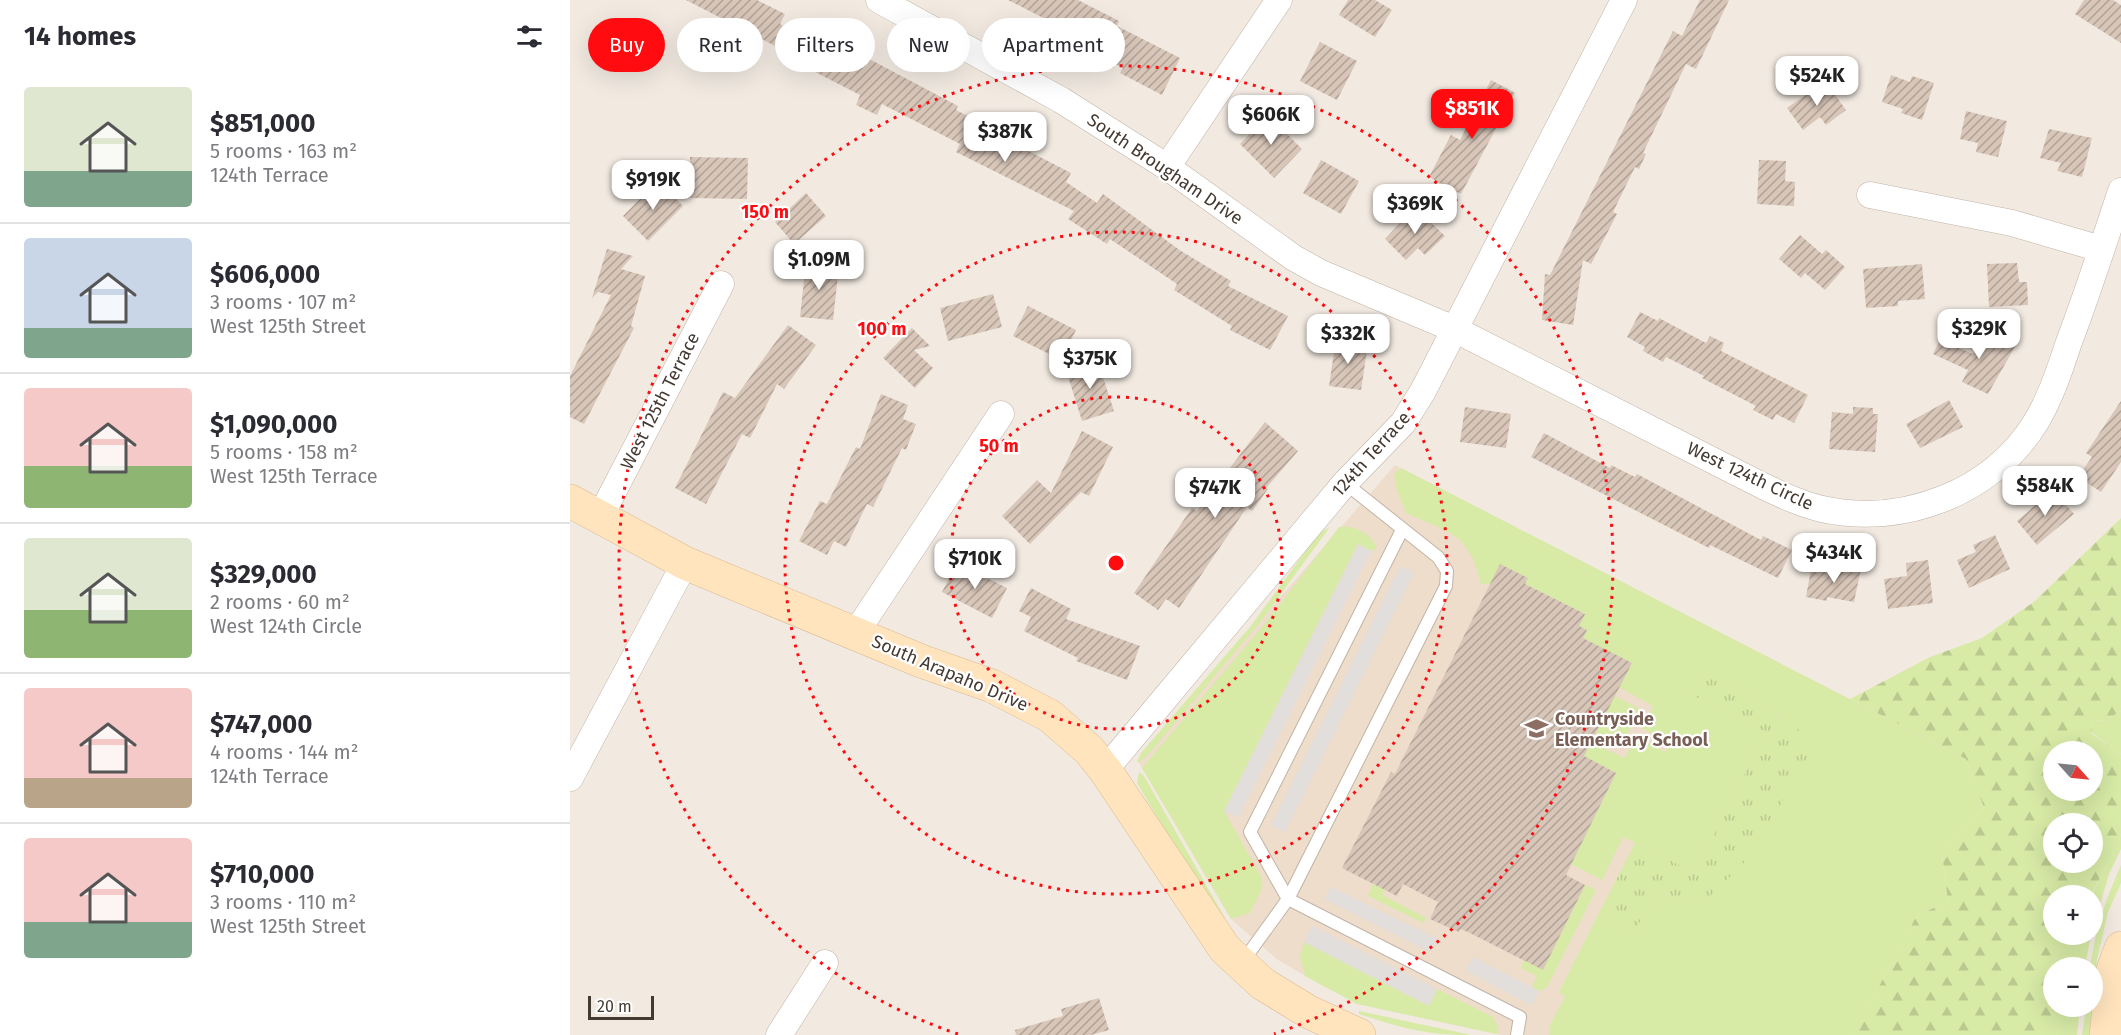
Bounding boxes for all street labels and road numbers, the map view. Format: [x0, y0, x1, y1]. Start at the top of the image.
street label: South Brougham Drive [1083, 109, 1247, 229]
street label: West 125th Terrace [616, 329, 704, 473]
street label: 124th Terrace [1327, 407, 1415, 501]
street label: West 124th Circle [1683, 437, 1817, 515]
street label: South Arapaho Drive [869, 630, 1031, 716]

